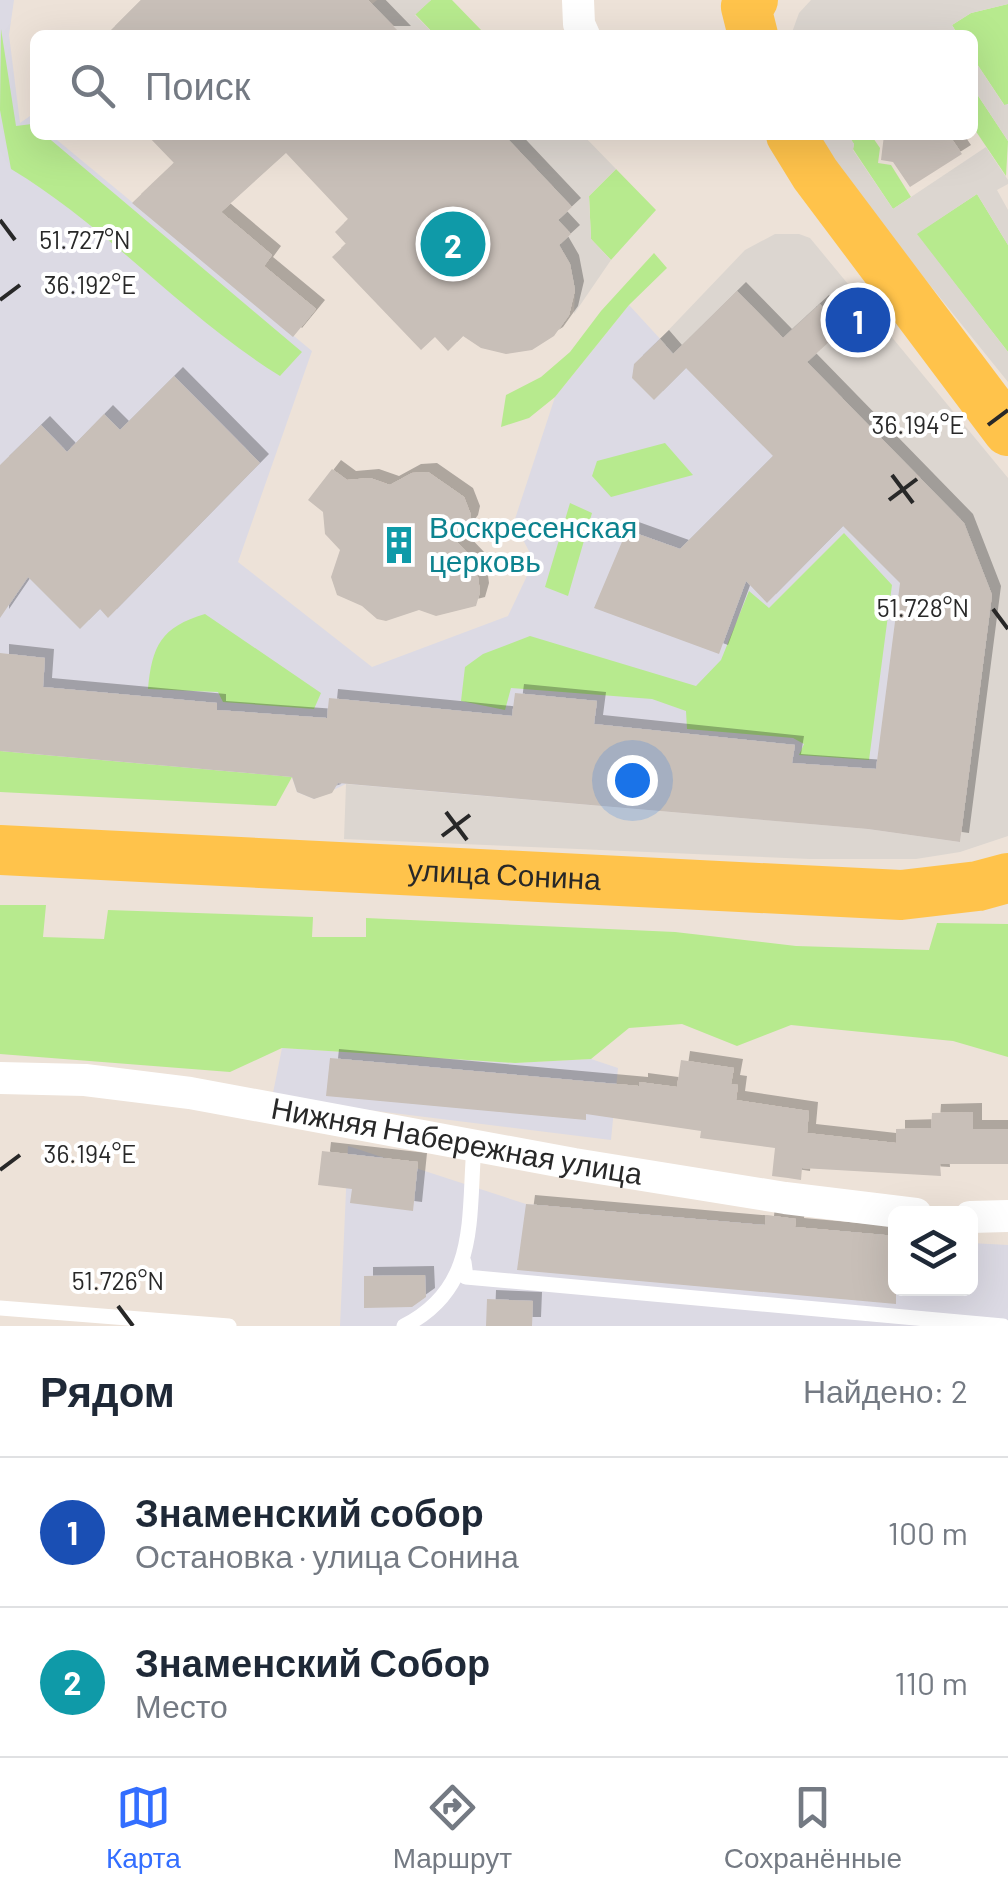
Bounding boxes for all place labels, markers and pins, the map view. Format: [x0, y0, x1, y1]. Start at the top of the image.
pin: 2 [420, 206, 486, 282]
pin: 1 [826, 282, 890, 358]
place label: Воскресенская церковь [429, 508, 637, 578]
building icon: Воскресенская церковь [378, 524, 420, 566]

